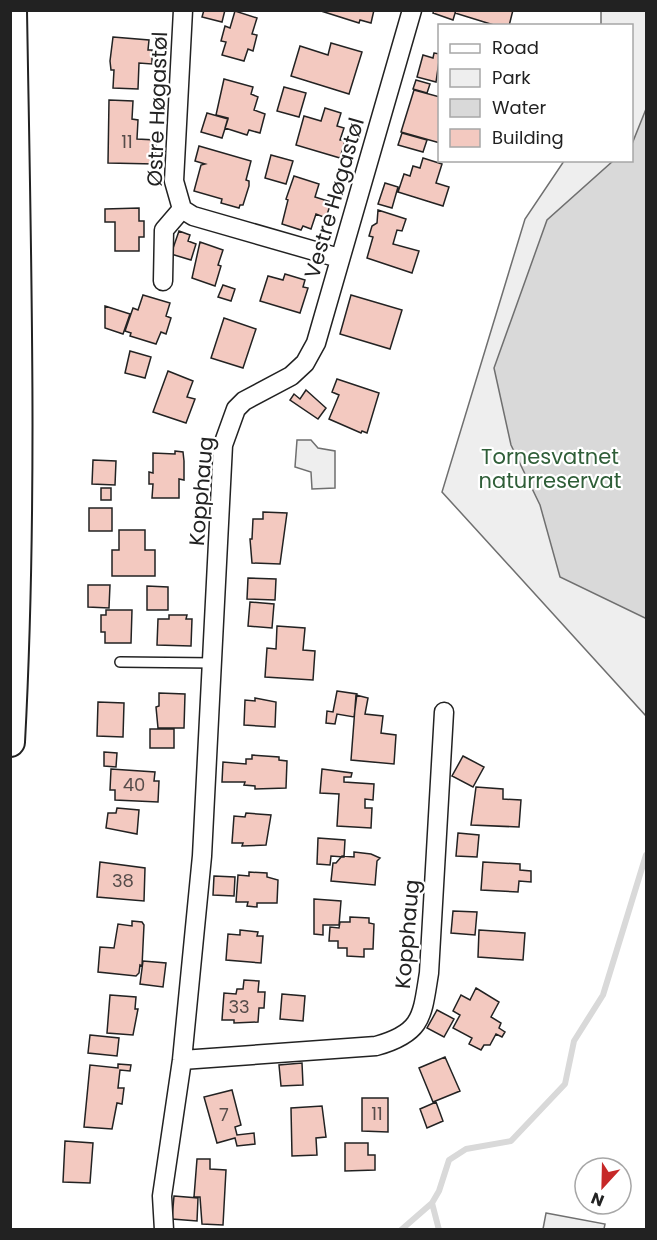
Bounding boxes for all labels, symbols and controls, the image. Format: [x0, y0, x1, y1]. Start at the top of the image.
legend [438, 24, 633, 162]
street label: Østre Høgastøl [140, 31, 174, 187]
text: Road [492, 35, 539, 60]
text: Park [492, 65, 531, 90]
text: Water [492, 95, 546, 120]
street label: Vestre Høgastøl [297, 114, 371, 282]
text: Building [492, 125, 564, 150]
house number: 11 [121, 129, 133, 154]
street label: Kopphaug [182, 435, 220, 547]
park label: Tornesvatnet naturreservat [479, 442, 621, 495]
house number: 40 [123, 772, 145, 797]
house number: 38 [112, 868, 134, 893]
street label: Kopphaug [388, 878, 426, 990]
house number: 33 [228, 994, 250, 1019]
house number: 11 [371, 1101, 383, 1126]
house number: 7 [219, 1102, 229, 1127]
north arrow [573, 1156, 633, 1216]
text: N [588, 1187, 607, 1212]

